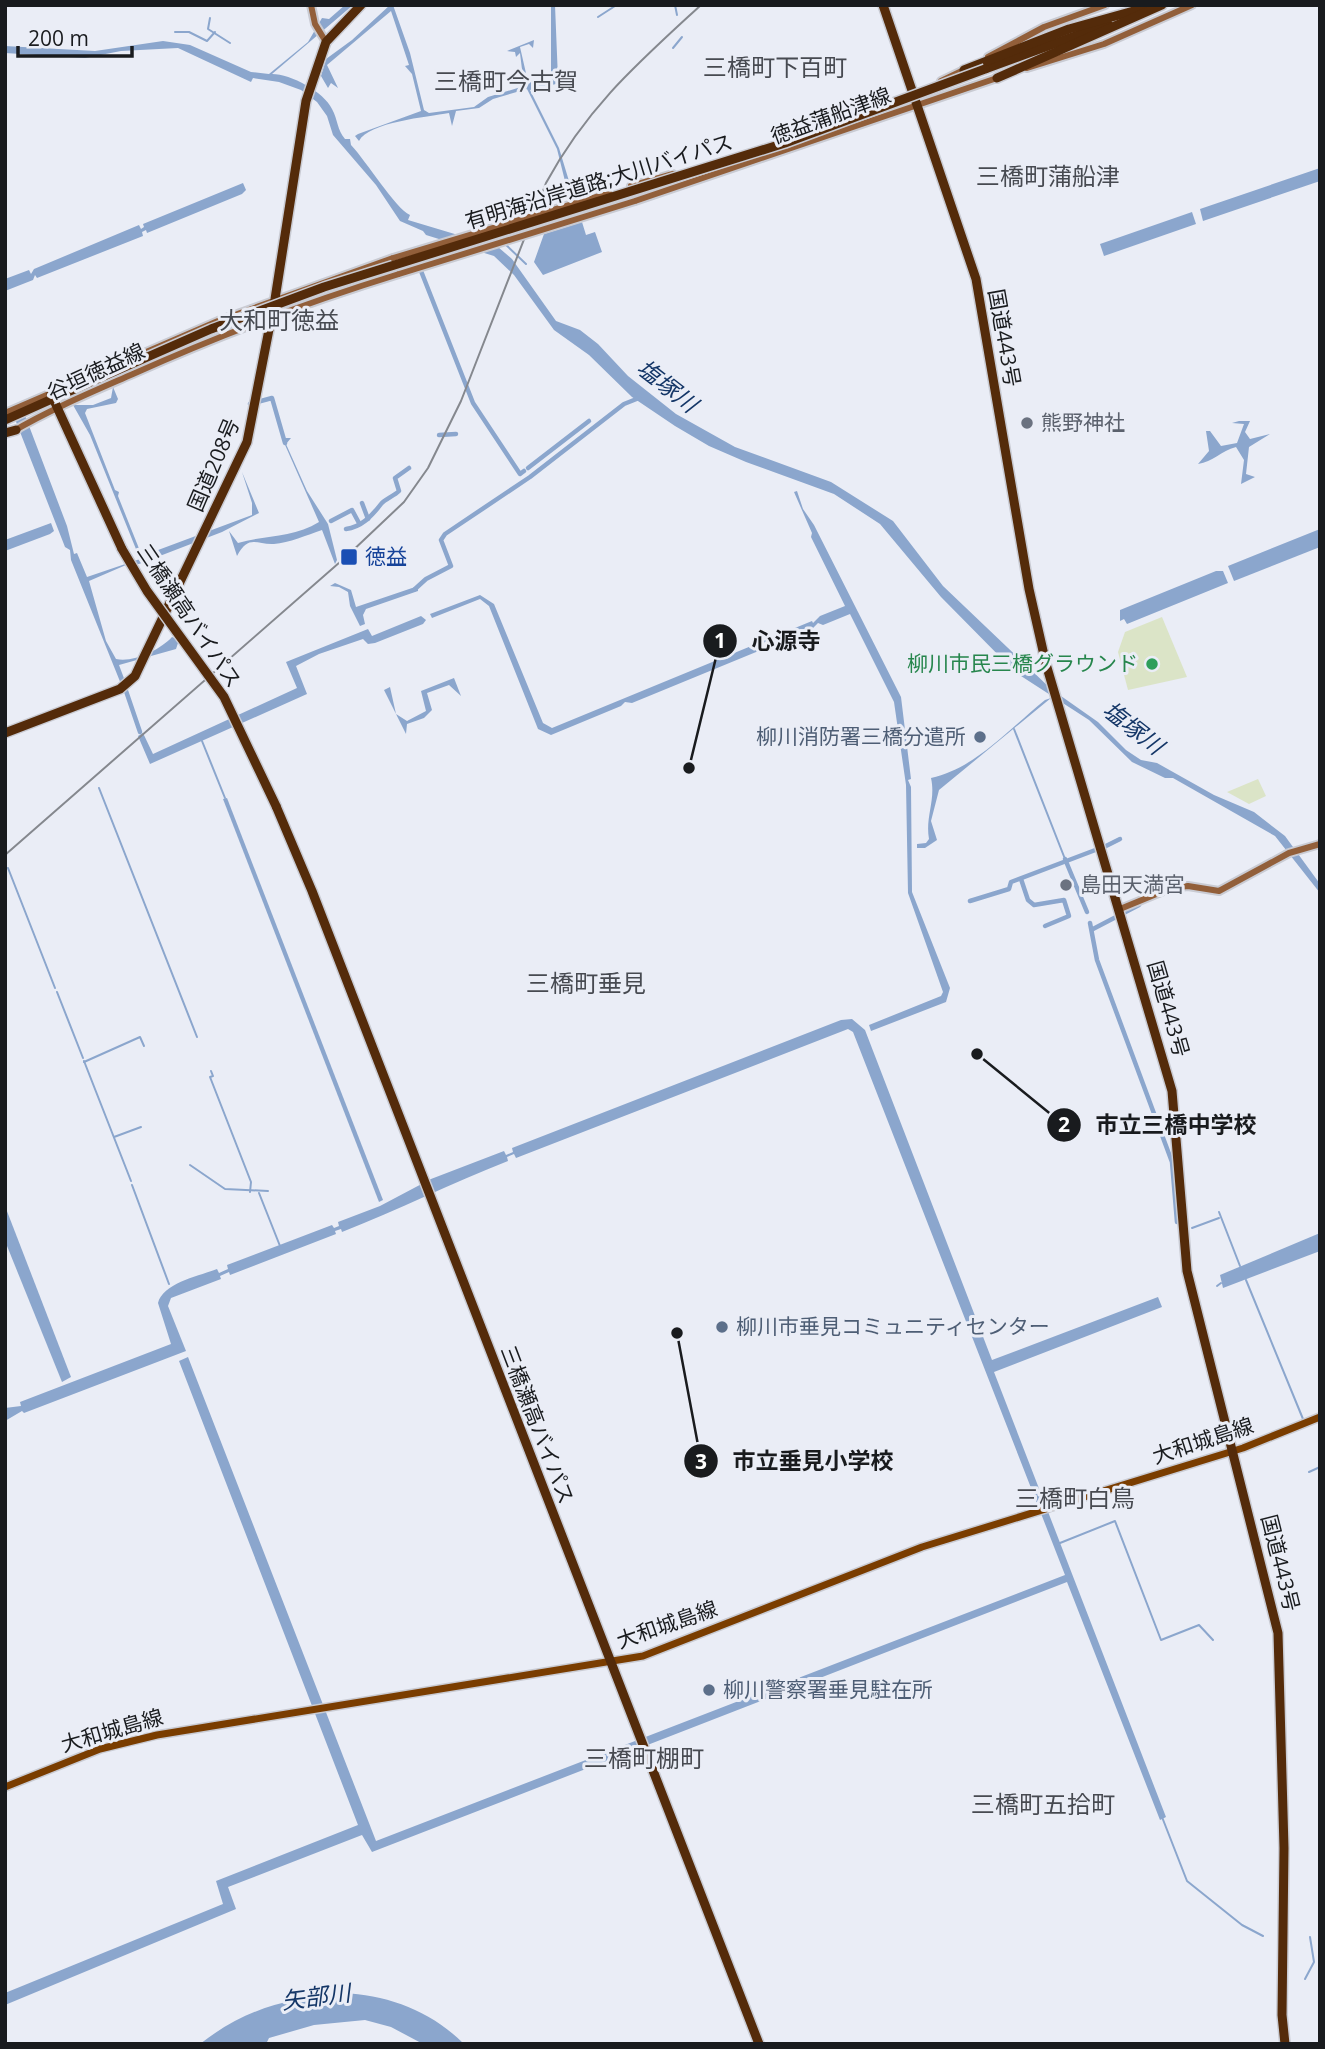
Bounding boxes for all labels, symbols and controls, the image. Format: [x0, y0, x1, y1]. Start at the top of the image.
scale bar [18, 14, 131, 58]
text: 200 m [28, 24, 89, 52]
district label: 三橋町下百町 [703, 50, 847, 83]
district label: 三橋町今古賀 [434, 64, 578, 97]
street label: 徳益蒲船津線 [767, 80, 895, 150]
street label: 有明海沿岸道路;大川バイパス [462, 127, 736, 235]
district label: 三橋町蒲船津 [976, 159, 1120, 192]
street label: 国道443号 [983, 287, 1027, 389]
district label: 大和町徳益 [219, 303, 339, 336]
street label: 谷垣徳益線 [42, 336, 149, 406]
water label: 塩塚川 [631, 351, 707, 421]
place label: 熊野神社 [1041, 408, 1125, 436]
street label: 国道208号 [181, 414, 245, 516]
marker: 熊野神社 [1019, 415, 1035, 431]
street label: 三橋瀬高バイパス [131, 538, 248, 693]
place label: 徳益 [365, 542, 407, 570]
marker: 徳益 [339, 547, 359, 567]
callout: 心源寺 [702, 619, 834, 663]
text: 心源寺 [752, 624, 821, 656]
text: 1 [714, 626, 726, 654]
place label: 柳川市民三橋グラウンド [907, 649, 1138, 677]
marker: 柳川市民三橋グラウンド [1144, 656, 1160, 672]
water label: 塩塚川 [1097, 693, 1173, 763]
place label: 柳川消防署三橋分遣所 [756, 722, 966, 750]
marker: 柳川消防署三橋分遣所 [972, 729, 988, 745]
place label: 島田天満宮 [1080, 870, 1185, 898]
marker: 島田天満宮 [1058, 877, 1074, 893]
street label: 国道443号 [1142, 957, 1196, 1060]
district label: 三橋町垂見 [526, 966, 646, 999]
callout: 市立三橋中学校 [1047, 1103, 1271, 1147]
text: 市立三橋中学校 [1096, 1108, 1257, 1140]
text: 2 [1058, 1110, 1070, 1138]
place label: 柳川市垂見コミュニティセンター [736, 1312, 1050, 1340]
marker: 柳川市垂見コミュニティセンター [714, 1319, 730, 1335]
street label: 三橋瀬高バイパス [495, 1341, 581, 1508]
street label: 大和城島線 [1148, 1411, 1257, 1470]
callout: 市立垂見小学校 [683, 1439, 907, 1483]
text: 市立垂見小学校 [733, 1444, 894, 1476]
text: 3 [695, 1447, 707, 1475]
district label: 三橋町白鳥 [1015, 1481, 1135, 1514]
street label: 国道443号 [1255, 1511, 1307, 1614]
street label: 大和城島線 [612, 1594, 721, 1654]
place label: 柳川警察署垂見駐在所 [723, 1675, 933, 1703]
marker: 柳川警察署垂見駐在所 [701, 1682, 717, 1698]
street label: 大和城島線 [57, 1702, 166, 1758]
district label: 三橋町棚町 [584, 1741, 704, 1774]
district label: 三橋町五拾町 [971, 1787, 1115, 1820]
water label: 矢部川 [280, 1976, 355, 2016]

